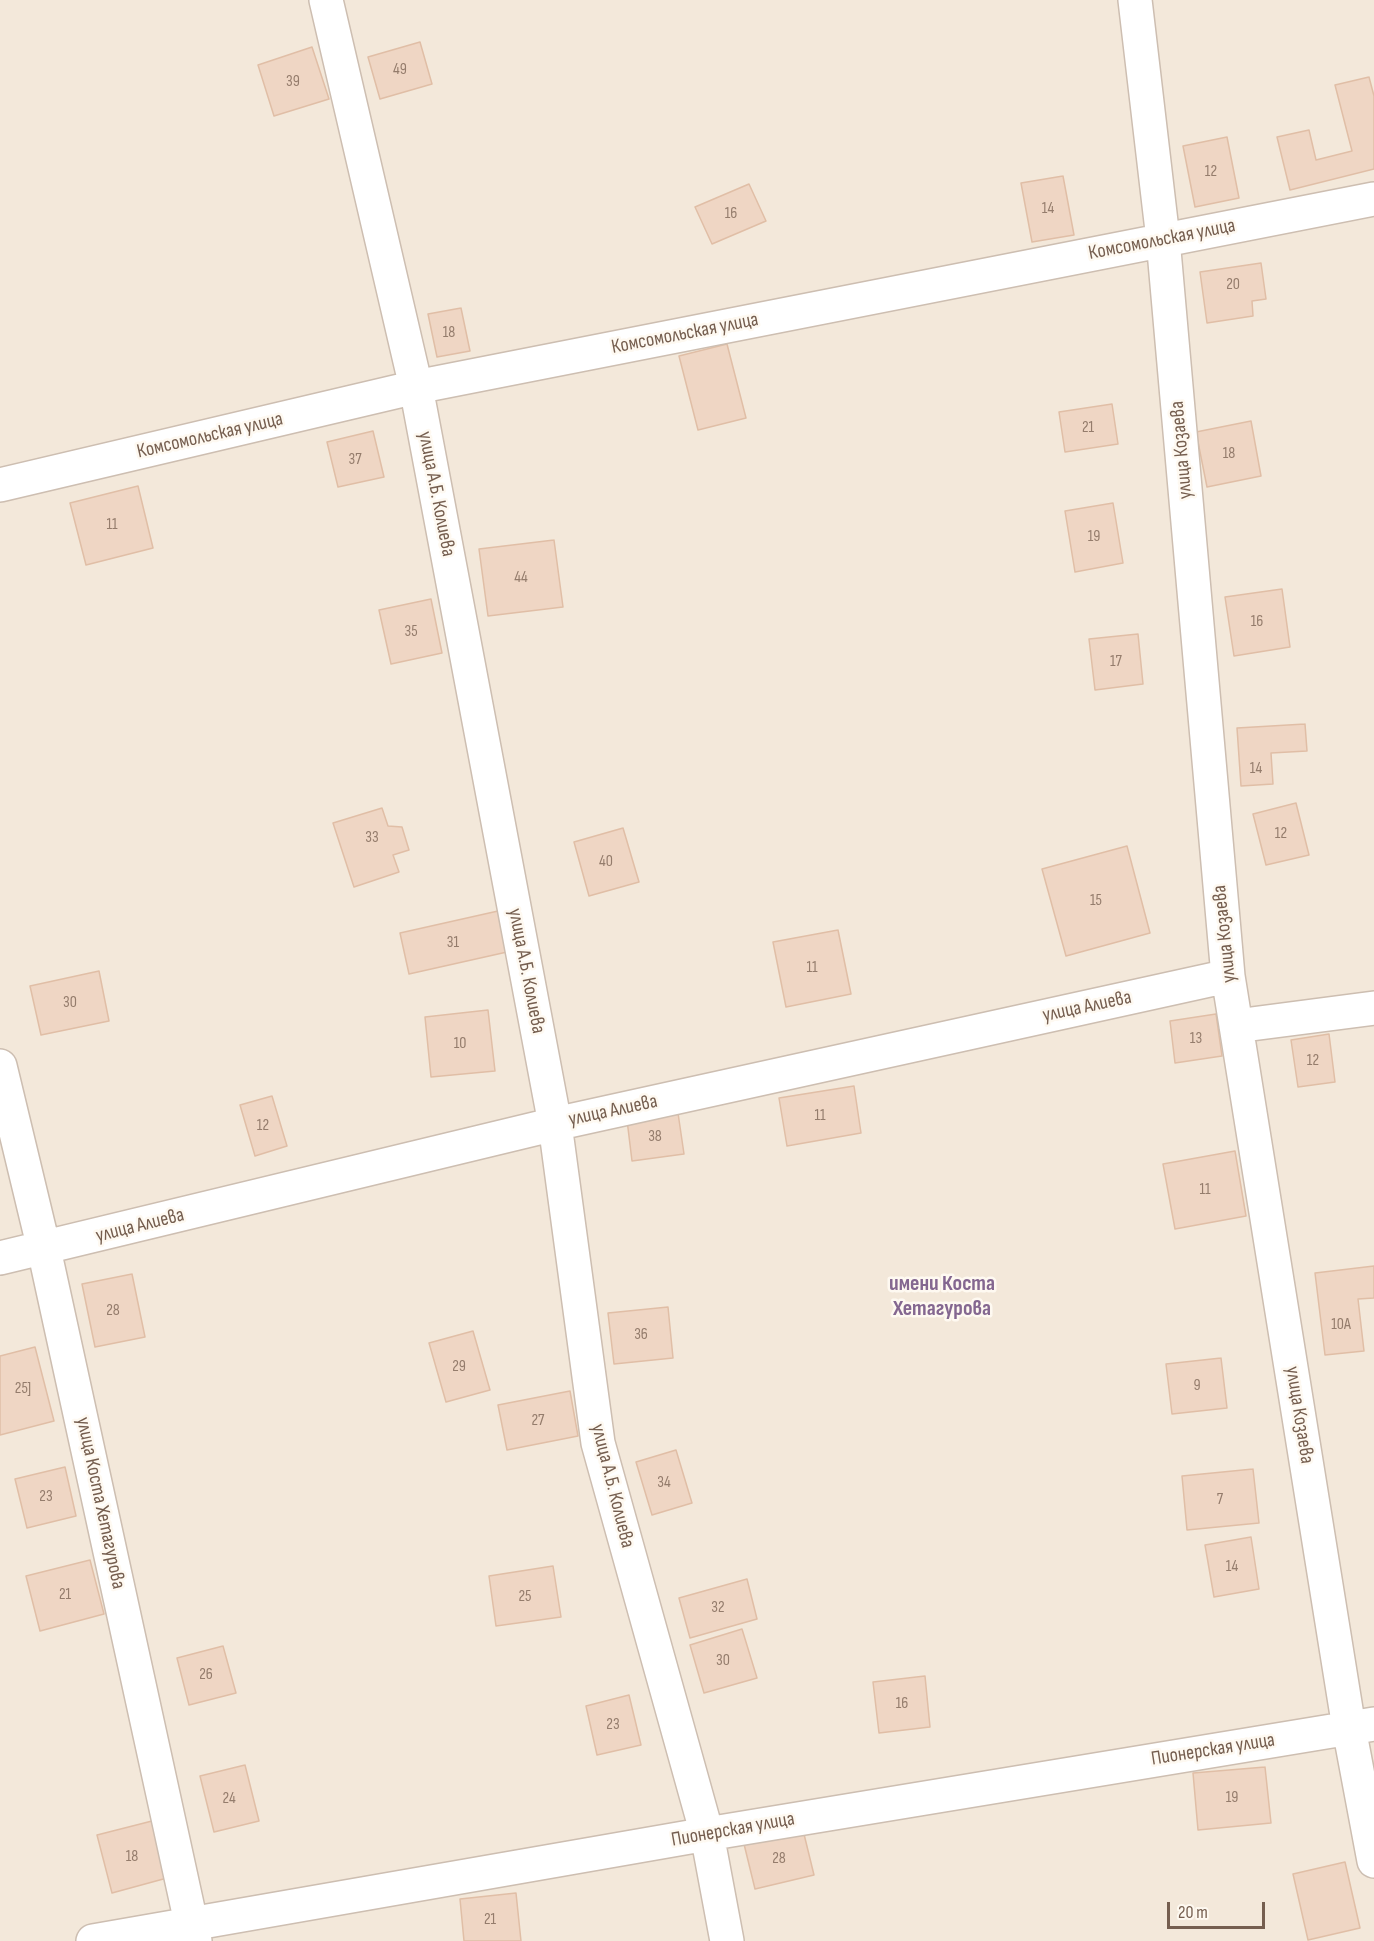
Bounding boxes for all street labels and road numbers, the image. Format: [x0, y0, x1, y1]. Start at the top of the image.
street label: Комсомольская улица [1087, 214, 1237, 266]
street label: Комсомольская улица [610, 308, 760, 360]
street label: улица Козаева [1166, 400, 1198, 500]
street label: Комсомольская улица [135, 408, 285, 464]
street label: улица А.Б. Колиева [412, 429, 460, 559]
street label: улица Козаева [1208, 884, 1242, 984]
street label: улица А.Б. Колиева [502, 906, 550, 1036]
street label: улица Алиева [1040, 986, 1134, 1028]
street label: улица Алиева [566, 1090, 660, 1132]
street label: улица Алиева [93, 1203, 187, 1249]
street label: улица Козаева [1279, 1365, 1319, 1465]
street label: улица Коста Хетагурова [70, 1415, 130, 1591]
street label: улица А.Б. Колиева [585, 1422, 639, 1550]
street label: Пионерская улица [1150, 1728, 1276, 1772]
street label: Пионерская улица [670, 1807, 796, 1853]

